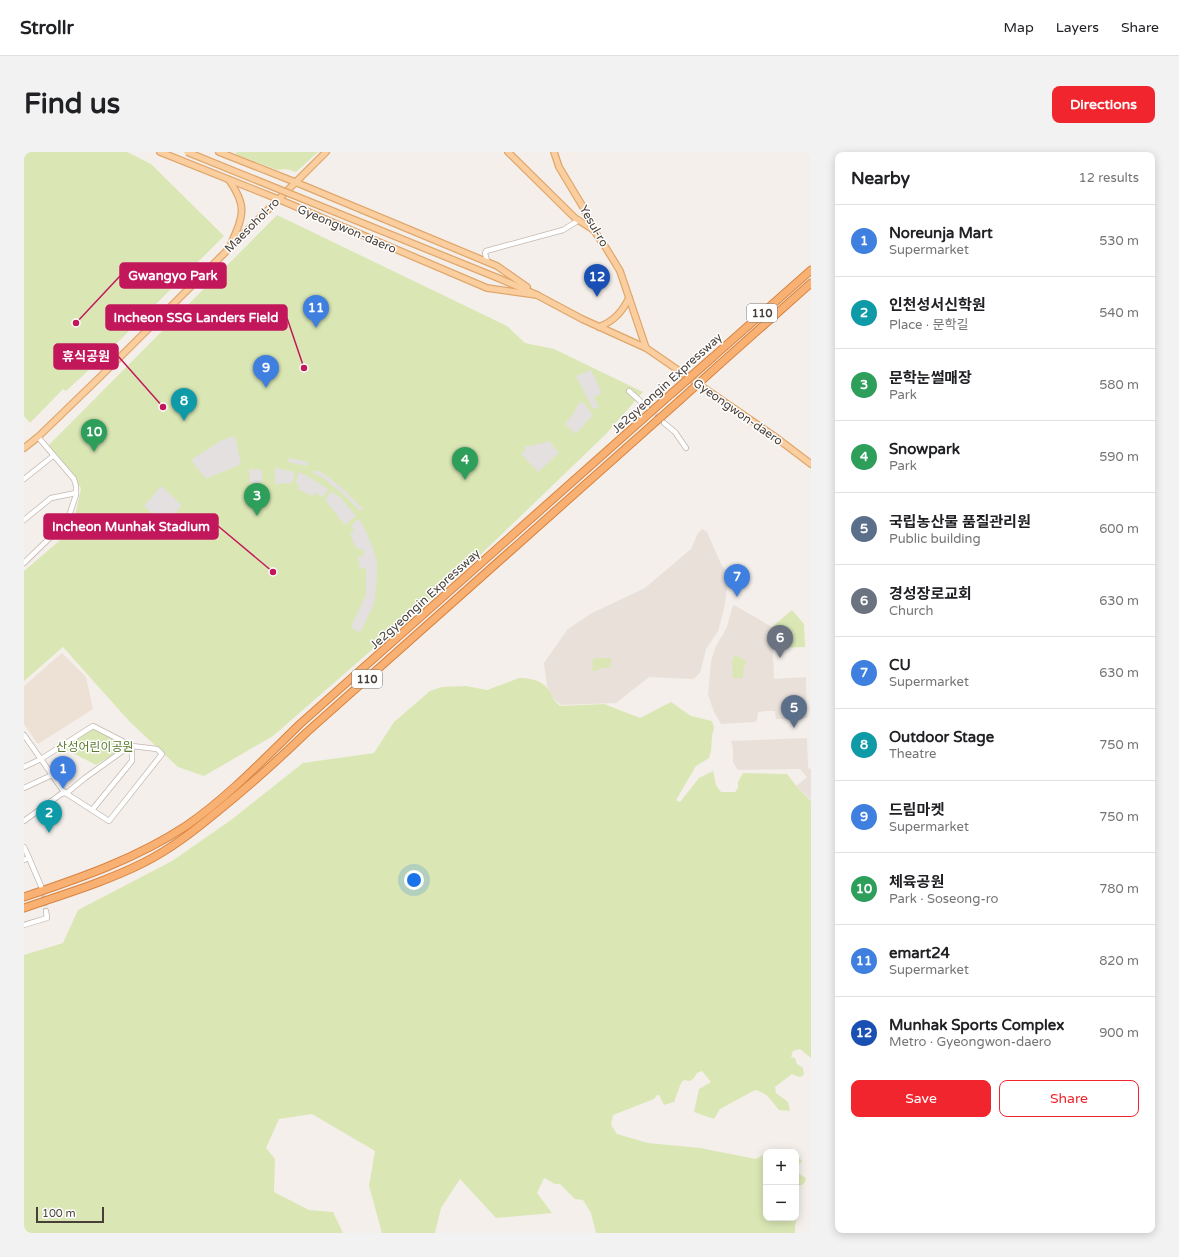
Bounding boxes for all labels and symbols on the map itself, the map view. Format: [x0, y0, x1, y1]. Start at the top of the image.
street label: Maesohol-ro [222, 195, 282, 255]
street label: Gyeongwon-daero [295, 202, 399, 256]
street label: Yesul-ro [577, 203, 611, 249]
callout: Gwangyo Park [120, 263, 226, 288]
pin: 12 [584, 264, 610, 297]
text: Gwangyo Park [128, 268, 218, 284]
pin: 11 [303, 295, 329, 328]
road number: 110 [747, 304, 777, 322]
callout: Incheon SSG Landers Field [106, 305, 287, 330]
text: Incheon SSG Landers Field [114, 310, 278, 326]
street label: Je2gyeongin Expressway [609, 330, 725, 436]
callout: 휴식공원 [54, 344, 118, 369]
text: 휴식공원 [62, 349, 110, 365]
pin: 9 [253, 355, 279, 388]
street label: Gyeongwon-daero [691, 376, 785, 448]
pin: 8 [171, 388, 197, 421]
pin: 10 [81, 419, 107, 452]
pin: 4 [452, 447, 478, 480]
pin: 3 [244, 483, 270, 516]
callout: Incheon Munhak Stadium [44, 514, 218, 539]
text: Incheon Munhak Stadium [52, 519, 210, 535]
street label: Je2gyeongin Expressway [367, 546, 483, 652]
pin: 7 [724, 564, 750, 597]
pin: 6 [767, 625, 793, 658]
road number: 110 [352, 670, 382, 688]
pin: 5 [781, 695, 807, 728]
park label: 산성어린이공원 [56, 740, 134, 754]
pin: 1 [50, 756, 76, 789]
pin: 2 [36, 800, 62, 833]
your location [404, 870, 424, 890]
scale bar [36, 1205, 104, 1224]

